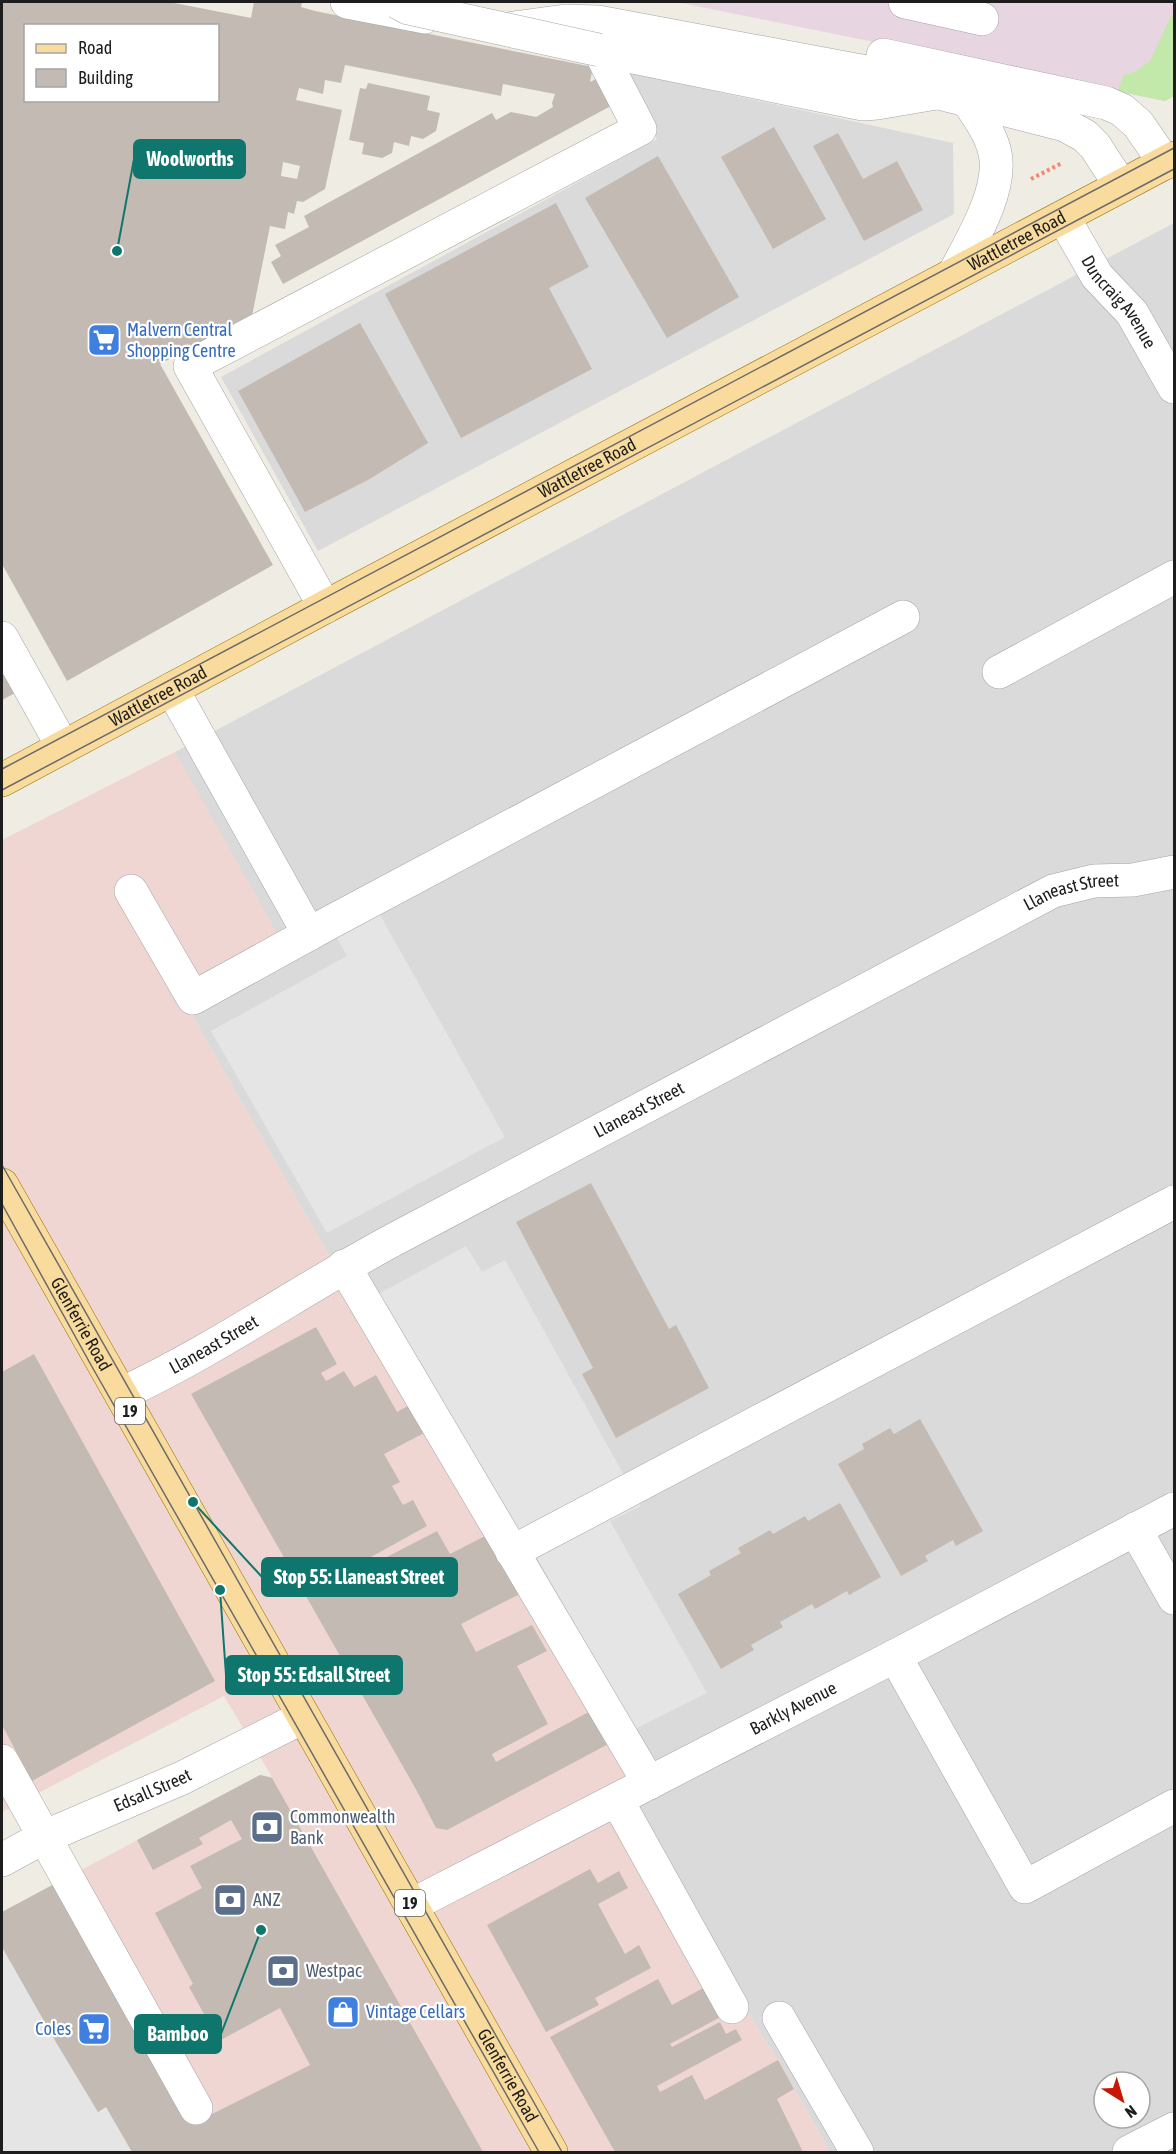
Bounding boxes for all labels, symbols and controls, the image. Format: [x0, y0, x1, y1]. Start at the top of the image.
legend [24, 24, 219, 102]
text: Road [78, 37, 112, 58]
text: Building [78, 67, 133, 88]
callout: Woolworths [134, 140, 245, 178]
text: Woolworths [145, 147, 234, 170]
street label: Wattletree Road [964, 206, 1069, 275]
street label: Duncraig Avenue [1077, 251, 1161, 352]
place label: Malvern Central Shopping Centre [127, 319, 236, 361]
supermarket icon: Malvern Central Shopping Centre [86, 322, 122, 358]
street label: Wattletree Road [534, 433, 639, 502]
street label: Wattletree Road [105, 661, 210, 731]
street label: Llaneast Street [1020, 869, 1119, 915]
street label: Llaneast Street [590, 1077, 687, 1142]
street label: Glenferrie Road [47, 1273, 116, 1374]
street label: Llaneast Street [165, 1311, 262, 1378]
road number: 19 [115, 1398, 145, 1424]
callout: Stop 55: Llaneast Street [262, 1558, 457, 1596]
text: Stop 55: Llaneast Street [274, 1565, 445, 1588]
callout: Stop 55: Edsall Street [226, 1656, 402, 1694]
text: Stop 55: Edsall Street [238, 1663, 390, 1686]
street label: Barkly Avenue [746, 1677, 840, 1739]
street label: Edsall Street [110, 1764, 195, 1816]
place label: Commonwealth Bank [290, 1806, 395, 1848]
bank icon: Commonwealth Bank [249, 1809, 285, 1845]
bank icon: ANZ [212, 1882, 248, 1918]
place label: ANZ [253, 1889, 281, 1910]
road number: 19 [395, 1890, 425, 1916]
bank icon: Westpac [265, 1953, 301, 1989]
place label: Westpac [306, 1960, 362, 1981]
shop icon: Vintage Cellars [325, 1994, 361, 2030]
place label: Vintage Cellars [366, 2001, 465, 2022]
supermarket icon: Coles [76, 2011, 112, 2047]
callout: Bamboo [135, 2015, 221, 2053]
place label: Coles [35, 2018, 71, 2039]
text: Bamboo [147, 2022, 209, 2045]
street label: Glenferrie Road [473, 2025, 543, 2126]
north arrow [1092, 2070, 1152, 2130]
text: N [1122, 2102, 1140, 2122]

